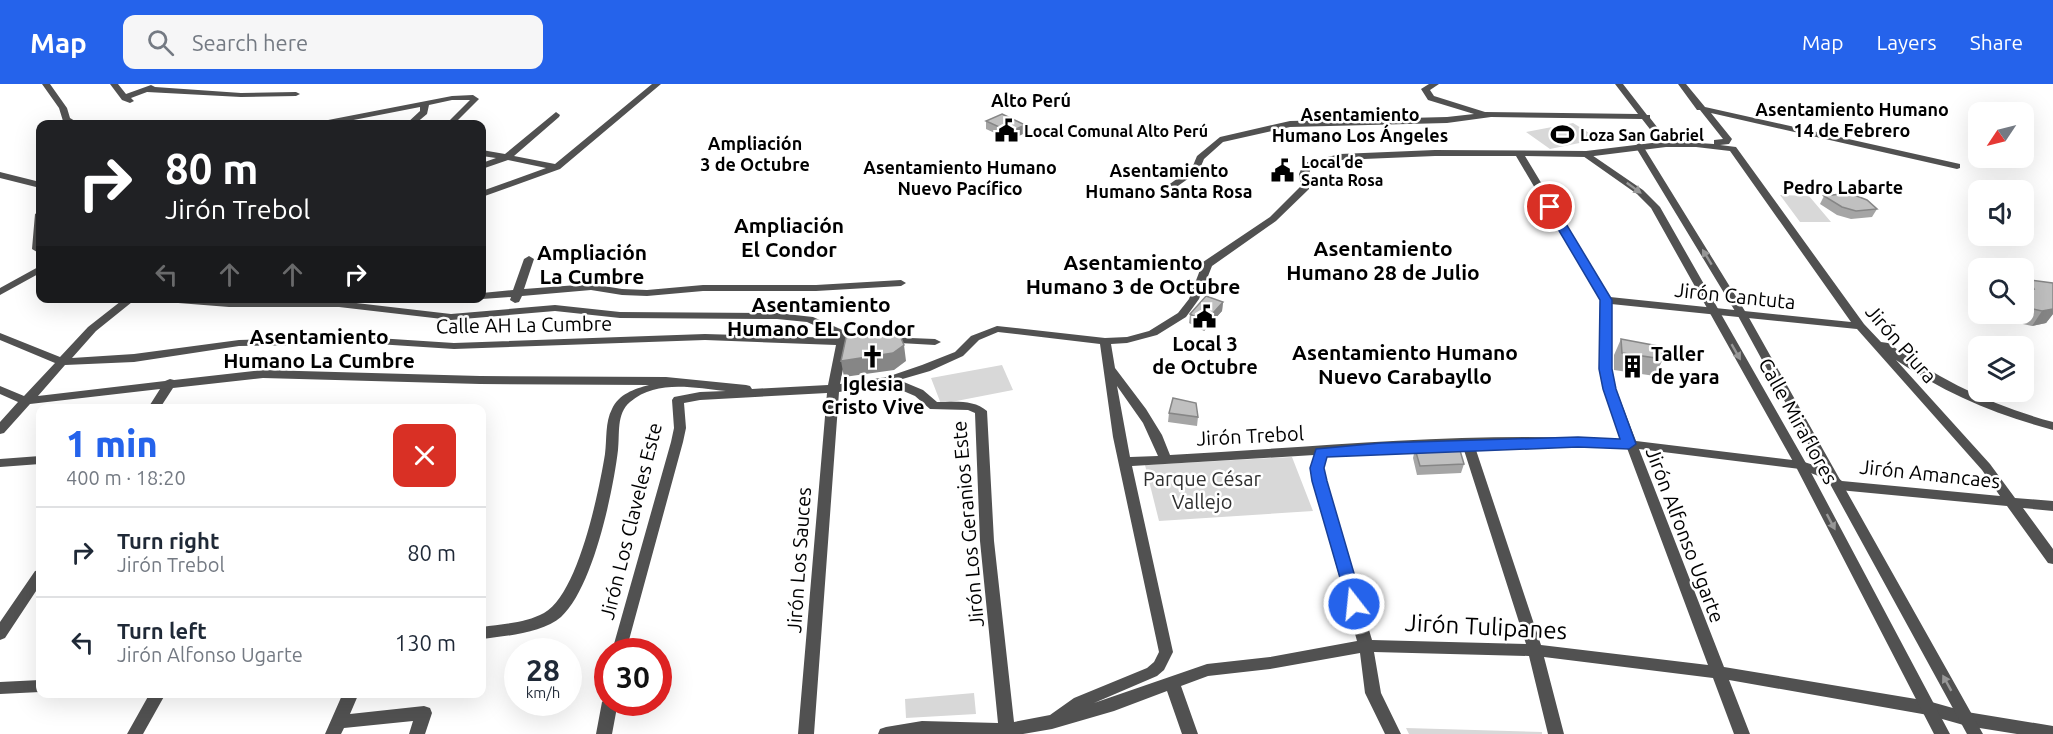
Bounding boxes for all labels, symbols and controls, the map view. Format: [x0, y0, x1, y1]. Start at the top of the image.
search box [123, 15, 543, 69]
icon: search [144, 26, 177, 59]
text: Map [30, 27, 87, 58]
text: Search here [192, 30, 308, 55]
text: Map [1802, 30, 1843, 54]
text: Layers [1876, 30, 1937, 54]
text: Share [1970, 30, 2023, 54]
district label: Alto Perú [991, 90, 1071, 110]
district label: Asentamiento Humano 14 de Febrero [1755, 99, 1949, 140]
north arrow [1968, 102, 2034, 168]
map controls [1968, 102, 2034, 402]
district label: Asentamiento Humano Los Ángeles [1272, 104, 1448, 145]
public building icon: Local Comunal Alto Perú [993, 118, 1019, 144]
place label: Local Comunal Alto Perú [1024, 122, 1208, 140]
sports icon: Loza San Gabriel [1549, 122, 1575, 148]
place label: Loza San Gabriel [1580, 126, 1704, 144]
district label: Ampliación 3 de Octubre [700, 133, 810, 174]
icon: right [66, 144, 144, 222]
text: 80 m [165, 145, 259, 192]
place label: Local de Santa Rosa [1301, 153, 1383, 189]
district label: Asentamiento Humano Nuevo Pacífico [863, 157, 1057, 198]
public building icon: Local de Santa Rosa [1270, 158, 1296, 184]
district label: Asentamiento Humano Santa Rosa [1085, 160, 1253, 201]
district label: Pedro Labarte [1783, 177, 1903, 197]
button: sound [1968, 180, 2034, 246]
pin [1524, 181, 1575, 232]
one-way arrow [1625, 182, 1641, 194]
icon: arrive [1533, 190, 1566, 223]
text: Jirón Trebol [165, 194, 310, 224]
district label: Ampliación El Condor [734, 213, 844, 261]
district label: Asentamiento Humano 28 de Julio [1286, 236, 1480, 284]
district label: Ampliación La Cumbre [537, 240, 647, 288]
one-way arrow [1701, 249, 1712, 265]
district label: Asentamiento Humano 3 de Octubre [1026, 250, 1240, 298]
icon: left [150, 258, 183, 291]
icon: ahead [213, 258, 246, 291]
icon: ahead [276, 258, 309, 291]
icon: right [339, 258, 372, 291]
button: search [1968, 258, 2034, 324]
street label: Jirón Cantuta [1674, 278, 1797, 313]
district label: Asentamiento Humano EL Condor [727, 292, 915, 340]
street label: Jirón Piura [1861, 300, 1942, 387]
public building icon: Local 3 de Octubre [1192, 304, 1218, 330]
street label: Calle AH La Cumbre [436, 311, 612, 338]
district label: Asentamiento Humano La Cumbre [223, 324, 415, 372]
place label: Local 3 de Octubre [1152, 332, 1258, 378]
button: layers [1968, 336, 2034, 402]
district label: Asentamiento Humano Nuevo Carabayllo [1292, 340, 1518, 388]
place label: Taller de yara [1651, 342, 1720, 388]
church icon: Iglesia Cristo Vive [860, 343, 886, 369]
one-way arrow [1731, 344, 1742, 360]
building icon: Taller de yara [1620, 353, 1646, 379]
street label: Calle Miraflores [1754, 354, 1843, 488]
place label: Iglesia Cristo Vive [821, 372, 925, 418]
street label: Jirón Los Claveles Este [595, 420, 666, 622]
street label: Jirón Los Geranios Este [947, 420, 988, 628]
street label: Jirón Trebol [1196, 421, 1304, 450]
text: 1 min [66, 423, 158, 464]
button: close [393, 424, 456, 487]
street label: Jirón Alfonso Ugarte [1641, 444, 1729, 626]
street label: Jirón Amancaes [1859, 455, 2001, 492]
text: 400 m · 18:20 [66, 466, 186, 489]
park label: Parque César Vallejo [1143, 467, 1262, 513]
street label: Jirón Los Sauces [782, 486, 815, 634]
one-way arrow [1826, 514, 1836, 531]
text: Turn right [117, 528, 219, 553]
icon: right [66, 536, 99, 569]
text: 80 m [407, 540, 456, 565]
text: Jirón Trebol [117, 553, 225, 576]
position arrow [1322, 572, 1386, 636]
street label: Jirón Tulipanes [1404, 609, 1568, 644]
text: Turn left [117, 618, 207, 643]
icon: left [66, 626, 99, 659]
text: 130 m [395, 630, 456, 655]
speed limit sign: 30 [594, 638, 672, 716]
text: Jirón Alfonso Ugarte [117, 643, 303, 666]
text: 28 [526, 653, 560, 687]
one-way arrow [1942, 674, 1952, 691]
text: km/h [526, 684, 560, 701]

